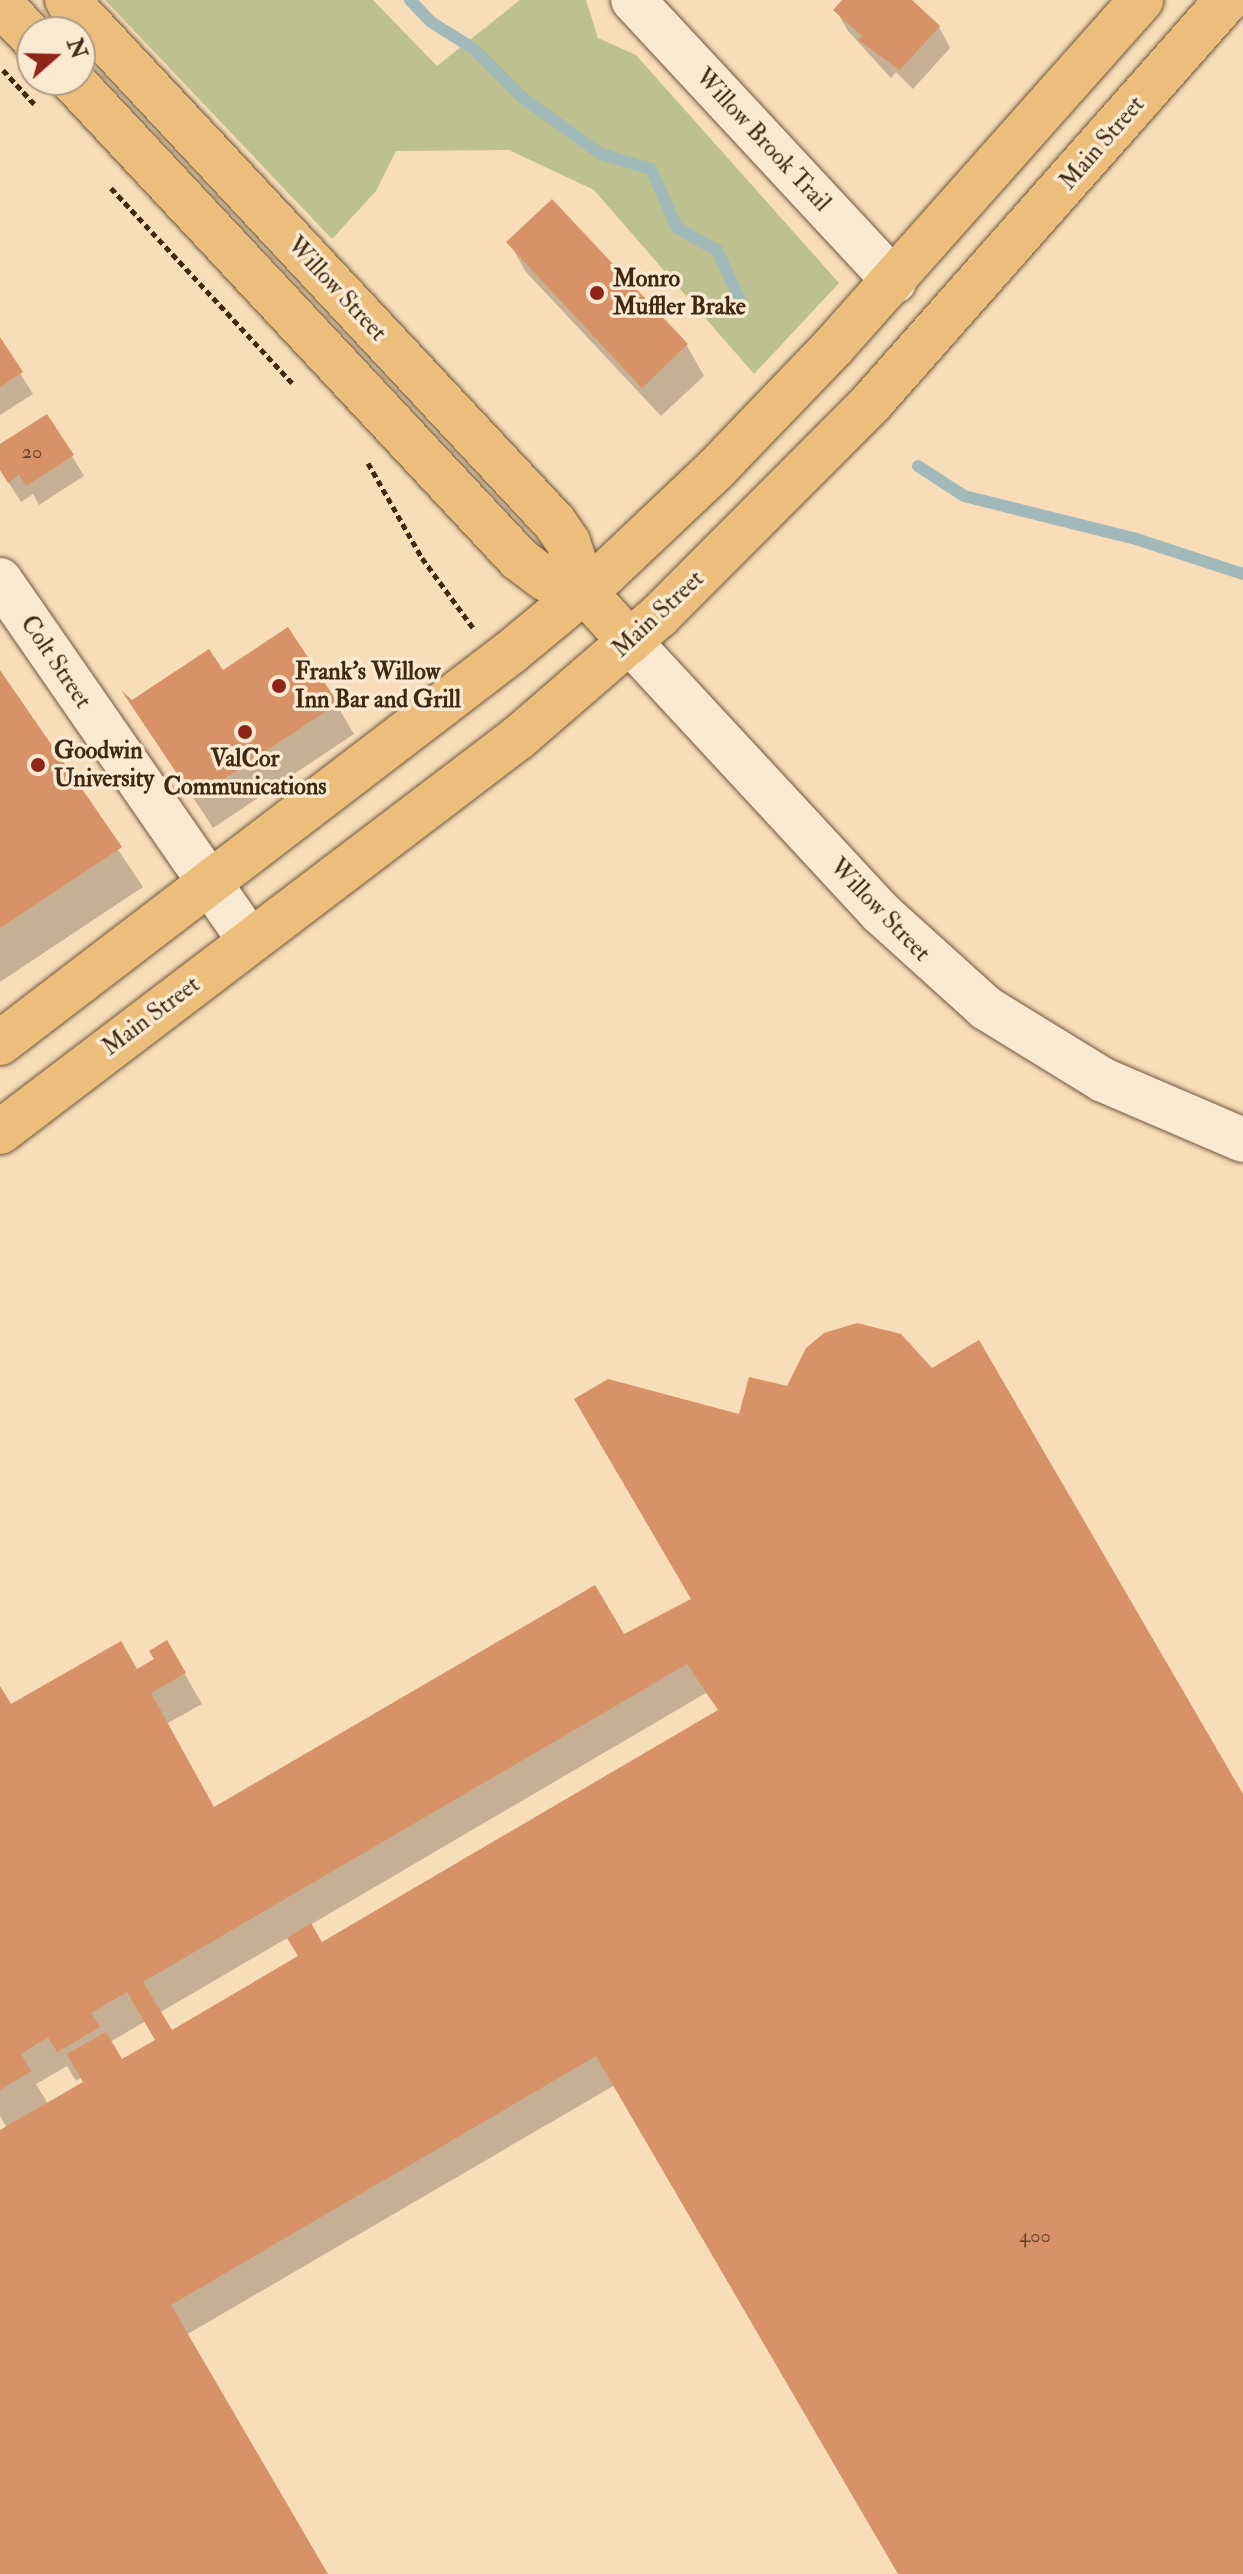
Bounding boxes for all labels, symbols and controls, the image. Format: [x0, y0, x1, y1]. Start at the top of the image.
north arrow [16, 16, 96, 96]
text: N [60, 34, 93, 63]
street label: Willow Brook Trail [689, 63, 837, 217]
street label: Main Street [1054, 90, 1150, 196]
street label: Willow Street [281, 231, 393, 347]
place label: Monro Muffler Brake [613, 265, 746, 321]
marker: Monro Muffler Brake [588, 284, 606, 302]
house number: 20 [22, 439, 42, 463]
street label: Main Street [606, 564, 710, 664]
street label: Colt Street [15, 610, 97, 714]
place label: Frank's Willow Inn Bar and Grill [295, 658, 461, 714]
marker: Frank's Willow Inn Bar and Grill [270, 677, 288, 695]
marker: ValCor Communications [236, 723, 254, 741]
place label: Goodwin University [54, 737, 154, 793]
place label: ValCor Communications [164, 745, 326, 801]
marker: Goodwin University [29, 756, 47, 774]
street label: Willow Street [824, 852, 936, 968]
street label: Main Street [97, 970, 205, 1062]
house number: 400 [1019, 2223, 1051, 2247]

